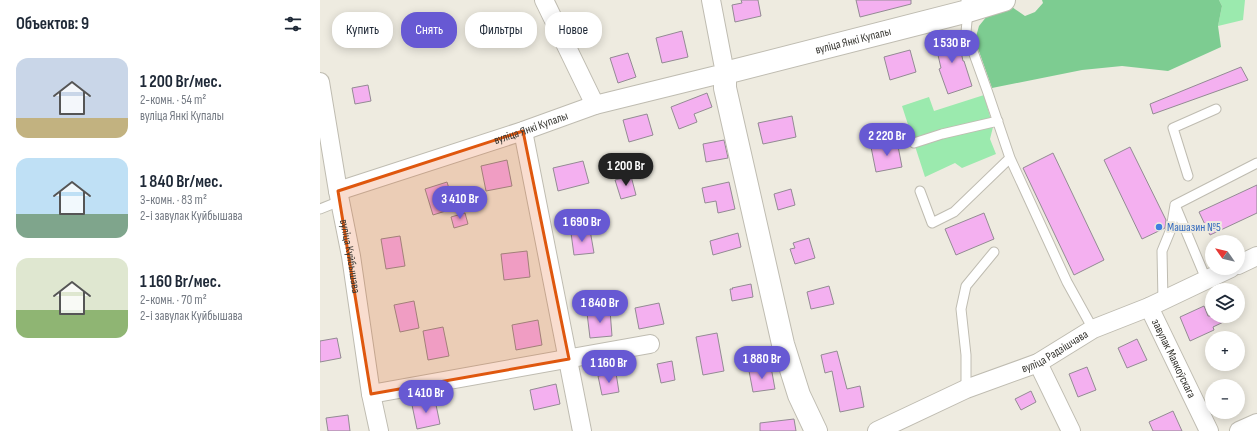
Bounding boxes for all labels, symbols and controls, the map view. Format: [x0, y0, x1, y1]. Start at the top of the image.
chip: Купить [332, 12, 393, 48]
chip: Снять [401, 12, 457, 48]
chip: Фильтры [465, 12, 537, 48]
chip: Новое [545, 12, 602, 48]
icon: filters [282, 13, 304, 35]
text: Объектов: 9 [16, 14, 89, 34]
street label: вуліца Янкі Купалы [814, 23, 893, 57]
pin: 1 530 Br [911, 30, 993, 64]
text: 1 530 Br [933, 35, 971, 51]
text: 1 200 Br/мес. [140, 72, 222, 92]
icon: home [48, 74, 96, 122]
text: 2-комн. · 54 m² [140, 92, 206, 108]
text: вуліца Янкі Купалы [140, 108, 224, 124]
street label: вуліца Янкі Купалы [492, 108, 570, 147]
pin: 2 220 Br [846, 123, 928, 157]
text: 2 220 Br [868, 128, 906, 144]
pin: 1 200 Br [585, 153, 667, 187]
text: 1 200 Br [607, 158, 645, 174]
text: 1 840 Br/мес. [140, 172, 223, 192]
icon: home [48, 174, 96, 222]
pin: 3 410 Br [419, 186, 501, 220]
text: 3 410 Br [441, 191, 479, 207]
text: 3-комн. · 83 m² [140, 192, 207, 208]
text: 2-і завулак Куйбышава [140, 208, 243, 224]
pin: 1 690 Br [541, 209, 623, 243]
text: 1 690 Br [563, 214, 601, 230]
street label: вуліца Куйбышава [336, 218, 364, 295]
place label: Машазин №5 [1167, 220, 1221, 235]
marker: Машазин №5 [1154, 222, 1164, 232]
north arrow [1205, 235, 1245, 275]
map controls [1205, 235, 1245, 419]
text: 1 160 Br/мес. [140, 272, 221, 292]
icon: home [48, 274, 96, 322]
button: layers [1205, 283, 1245, 323]
pin: 1 840 Br [559, 290, 641, 324]
text: 2-комн. · 70 m² [140, 292, 207, 308]
text: 1 840 Br [581, 295, 619, 311]
text: 2-і завулак Куйбышава [140, 308, 243, 324]
street label: завулак Маякоўскага [1148, 316, 1199, 401]
street label: вуліца Радзішчава [1019, 326, 1091, 376]
button: + [1205, 331, 1245, 371]
pin: 1 880 Br [721, 346, 803, 380]
pin: 1 160 Br [568, 350, 650, 384]
text: 1 880 Br [743, 351, 781, 367]
text: 1 160 Br [591, 355, 627, 371]
button: − [1205, 379, 1245, 419]
pin: 1 410 Br [385, 380, 467, 414]
text: 1 410 Br [408, 385, 444, 401]

